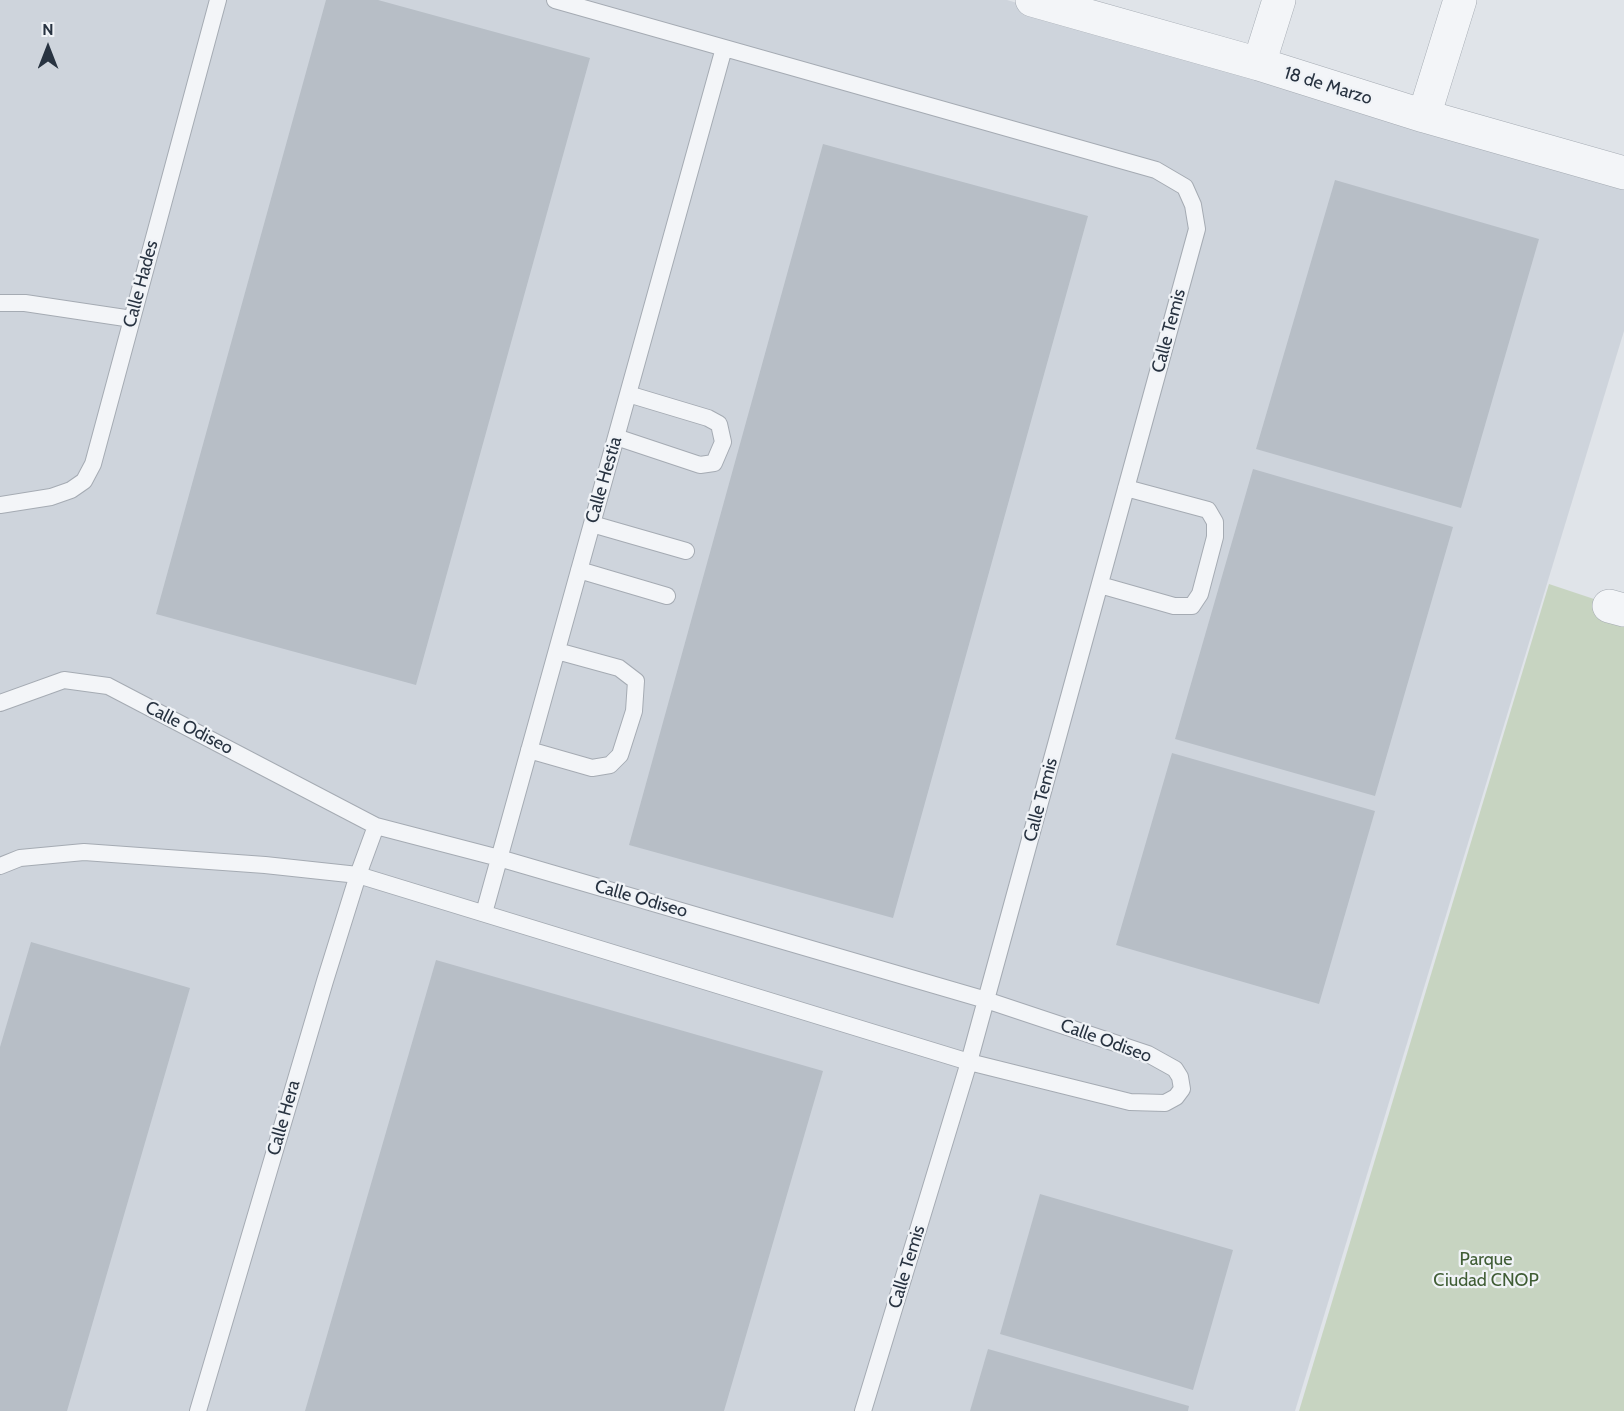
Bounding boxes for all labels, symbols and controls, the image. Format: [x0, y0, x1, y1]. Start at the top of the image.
north arrow [18, 18, 78, 78]
text: N [42, 20, 54, 39]
street label: 18 de Marzo [1281, 62, 1375, 110]
street label: Calle Hades [119, 238, 163, 330]
street label: Calle Temis [1147, 287, 1191, 375]
street label: Calle Hestia [581, 434, 627, 526]
street label: Calle Odiseo [142, 697, 236, 759]
street label: Calle Temis [1019, 756, 1063, 844]
street label: Calle Odiseo [592, 875, 690, 923]
street label: Calle Odiseo [1057, 1015, 1155, 1067]
street label: Calle Hera [263, 1078, 305, 1158]
street label: Calle Temis [884, 1223, 930, 1311]
park label: Parque Ciudad CNOP [1433, 1249, 1539, 1292]

